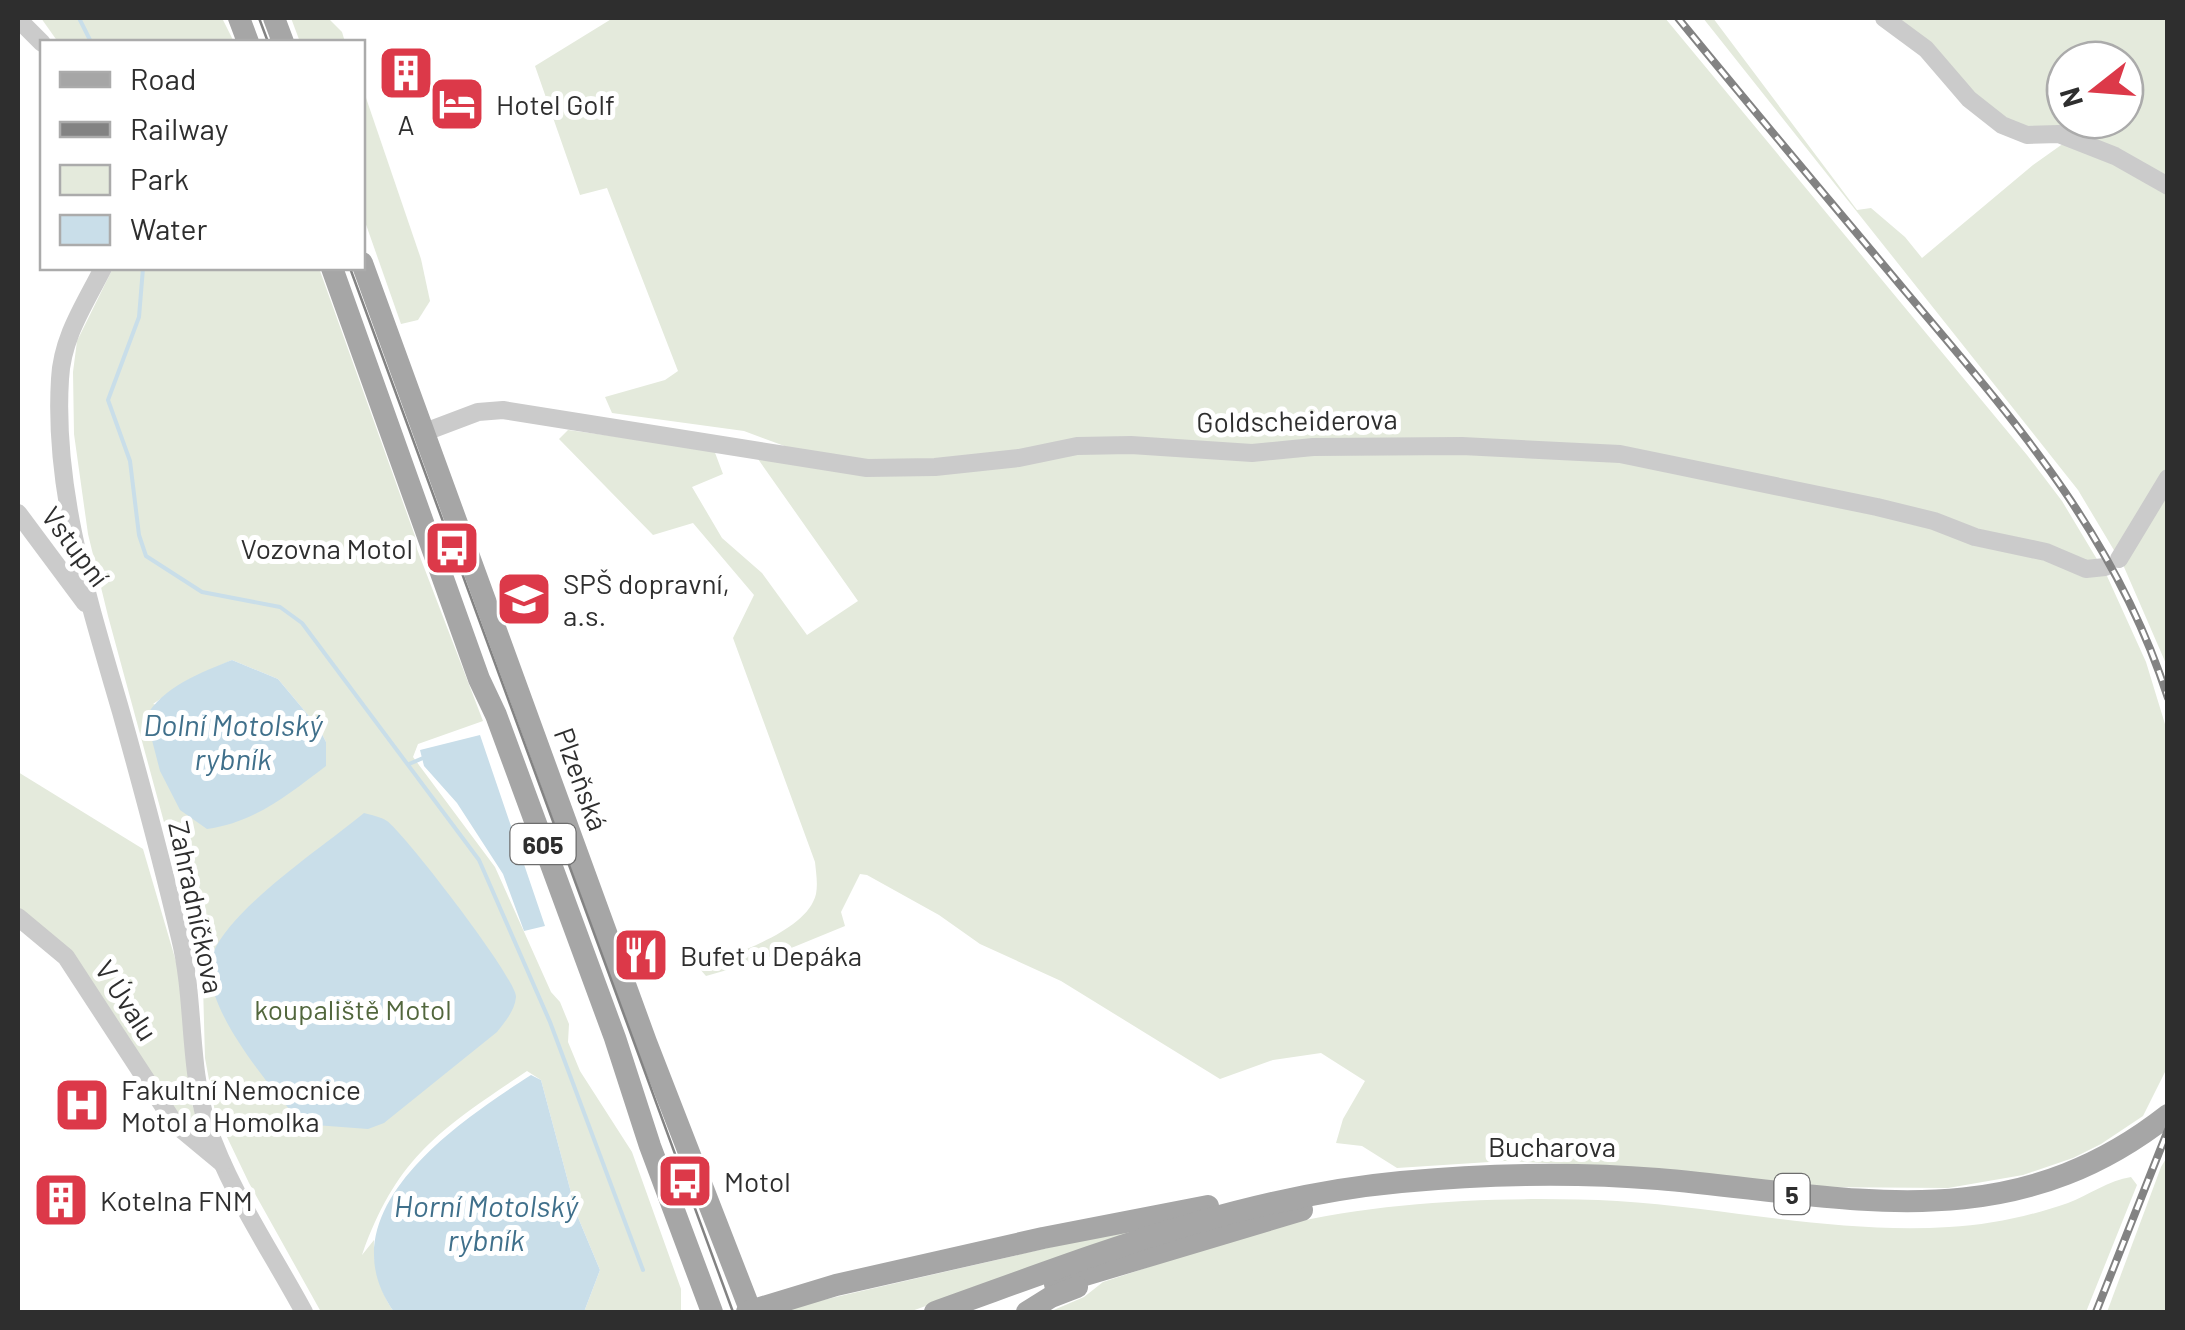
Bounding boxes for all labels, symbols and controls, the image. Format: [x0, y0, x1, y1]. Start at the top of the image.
legend [40, 40, 365, 270]
north arrow [2045, 40, 2145, 140]
building icon: A [376, 43, 436, 103]
text: Road [130, 60, 196, 96]
hotel icon: Hotel Golf [427, 74, 487, 134]
text: N [2051, 84, 2089, 111]
place label: Hotel Golf [496, 87, 615, 121]
place label: A [398, 107, 415, 141]
text: Railway [130, 110, 229, 146]
text: Park [130, 160, 189, 196]
text: Water [130, 210, 208, 246]
street label: Goldscheiderova [1196, 401, 1398, 439]
street label: Vstupní [35, 499, 117, 593]
bus stop icon: Vozovna Motol [422, 518, 482, 578]
place label: Vozovna Motol [241, 531, 413, 565]
place label: SPŠ dopravní, a.s. [563, 566, 730, 632]
school or university icon: SPŠ dopravní, a.s. [494, 569, 554, 629]
water label: Dolní Motolský rybník [143, 706, 324, 776]
street label: Plzeňská [548, 723, 616, 835]
street label: Zahradníčkova [162, 818, 232, 996]
road number: 605 [510, 824, 576, 864]
restaurant icon: Bufet u Depáka [611, 925, 671, 985]
place label: Bufet u Depáka [680, 938, 862, 972]
street label: V Úvalu [89, 953, 165, 1047]
park label: koupaliště Motol [254, 992, 452, 1026]
place label: Fakultní Nemocnice Motol a Homolka [121, 1072, 361, 1138]
hospital icon: Fakultní Nemocnice Motol a Homolka [52, 1075, 112, 1135]
street label: Bucharova [1488, 1129, 1616, 1163]
bus stop icon: Motol [655, 1151, 715, 1211]
place label: Motol [724, 1164, 791, 1198]
building icon: Kotelna FNM [31, 1170, 91, 1230]
road number: 5 [1774, 1174, 1810, 1214]
place label: Kotelna FNM [100, 1183, 253, 1217]
water label: Horní Motolský rybník [394, 1187, 580, 1257]

